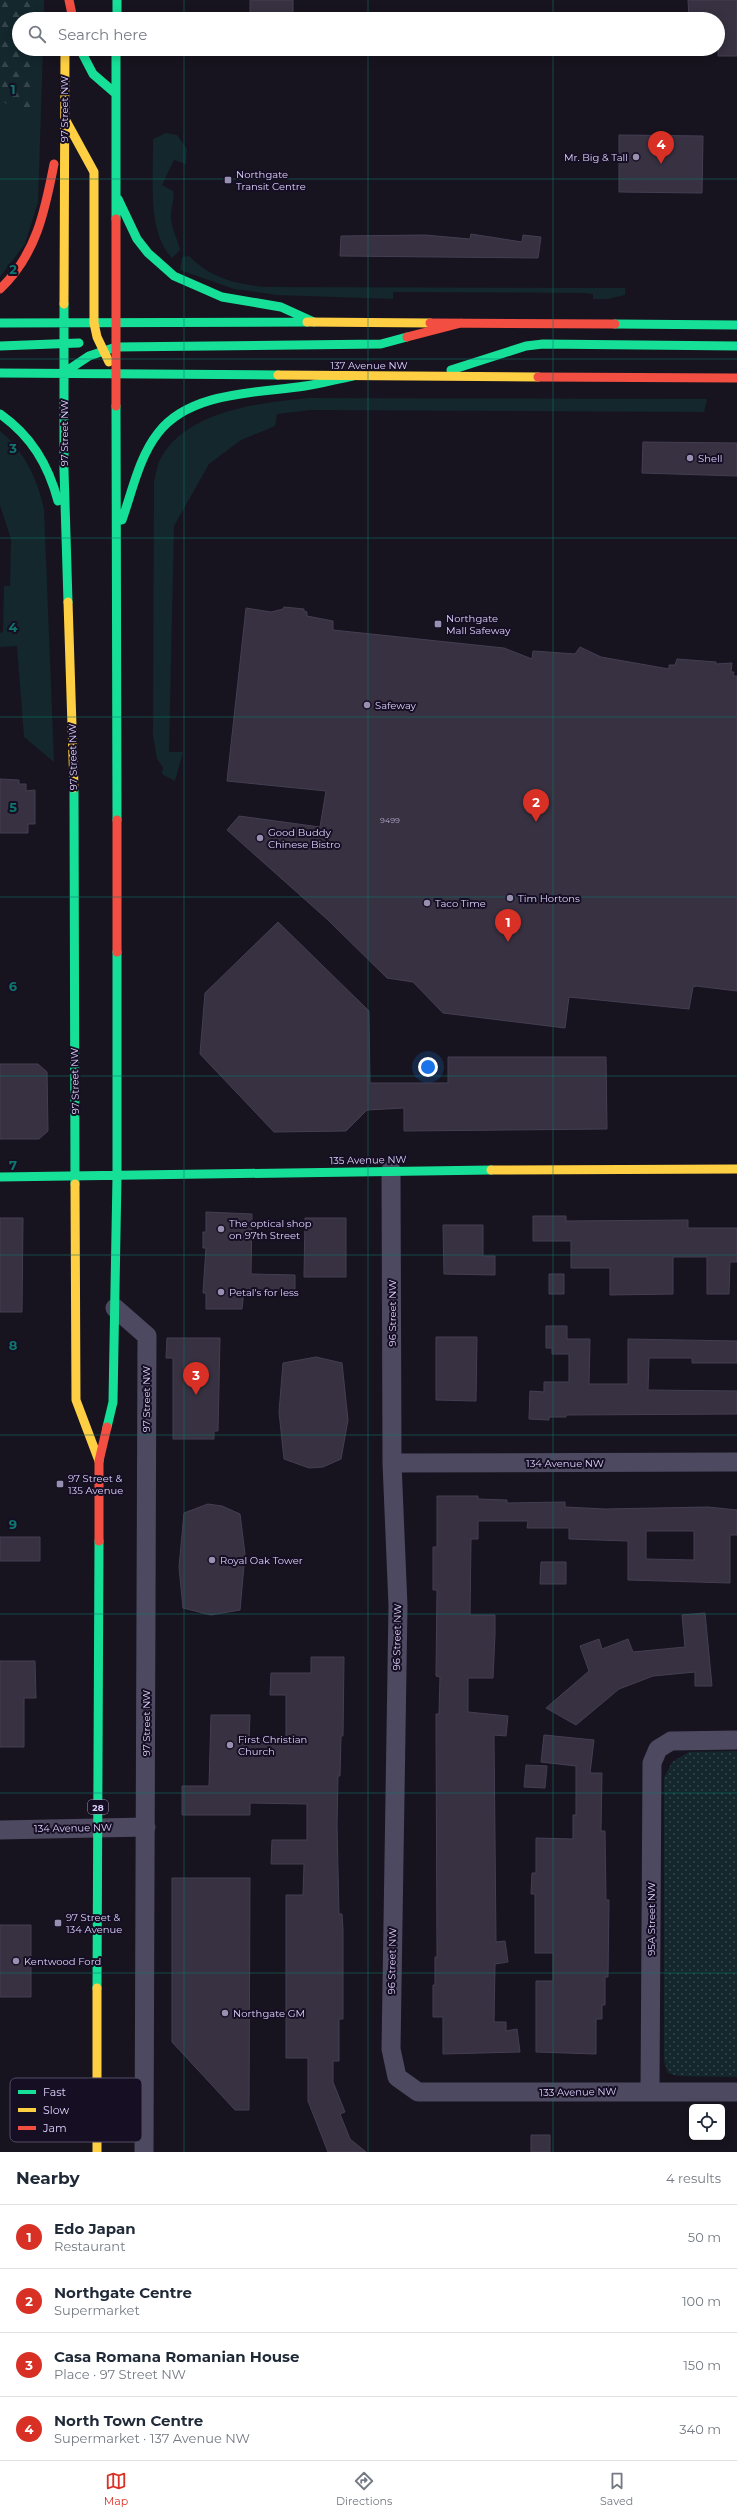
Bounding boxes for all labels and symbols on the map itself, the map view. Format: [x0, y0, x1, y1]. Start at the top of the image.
street label: 97 Street NW [58, 76, 71, 142]
text: 1 [10, 81, 16, 97]
pin: 4 [648, 131, 674, 164]
place label: Mr. Big & Tall [564, 151, 628, 164]
marker: Mr. Big & Tall [631, 152, 641, 162]
place label: Northgate Transit Centre [236, 168, 306, 193]
marker: Northgate Transit Centre [223, 175, 233, 185]
text: 2 [9, 261, 17, 277]
street label: 137 Avenue NW [330, 359, 408, 372]
street label: 97 Street NW [58, 400, 71, 466]
text: 3 [8, 440, 17, 456]
place label: Shell [698, 452, 722, 465]
marker: Shell [685, 453, 695, 463]
place label: Northgate Mall Safeway [446, 612, 511, 637]
text: 4 [9, 619, 18, 635]
marker: Northgate Mall Safeway [433, 619, 443, 629]
place label: Safeway [375, 699, 417, 712]
marker: Safeway [362, 700, 372, 710]
street label: 97 Street NW [66, 724, 80, 790]
pin: 2 [523, 789, 549, 822]
text: 5 [9, 799, 17, 815]
house number: 9499 [380, 815, 400, 825]
place label: Good Buddy Chinese Bistro [268, 826, 340, 851]
marker: Good Buddy Chinese Bistro [255, 833, 265, 843]
place label: Tim Hortons [518, 892, 580, 905]
marker: Tim Hortons [505, 893, 515, 903]
place label: Taco Time [435, 897, 486, 910]
marker: Taco Time [422, 898, 432, 908]
pin: 1 [495, 909, 521, 942]
text: 6 [9, 978, 18, 994]
street label: 97 Street NW [68, 1048, 82, 1114]
your location [418, 1057, 438, 1077]
street label: 135 Avenue NW [329, 1153, 407, 1167]
text: 7 [9, 1157, 17, 1173]
place label: The optical shop on 97th Street [229, 1217, 312, 1242]
marker: The optical shop on 97th Street [216, 1224, 226, 1234]
street label: 96 Street NW [386, 1280, 399, 1346]
place label: Petal's for less [229, 1286, 299, 1299]
marker: Petal's for less [216, 1287, 226, 1297]
text: 8 [9, 1337, 18, 1353]
pin: 3 [183, 1362, 209, 1395]
street label: 97 Street NW [140, 1366, 153, 1432]
street label: 134 Avenue NW [526, 1457, 604, 1470]
place label: 97 Street & 135 Avenue [68, 1472, 123, 1497]
marker: 97 Street & 135 Avenue [55, 1479, 65, 1489]
text: 9 [9, 1516, 17, 1532]
place label: Royal Oak Tower [220, 1554, 303, 1567]
marker: Royal Oak Tower [207, 1555, 217, 1565]
street label: 96 Street NW [390, 1604, 404, 1670]
street label: 97 Street NW [140, 1690, 153, 1756]
place label: First Christian Church [238, 1733, 307, 1758]
marker: First Christian Church [225, 1740, 235, 1750]
road number: 28 [88, 1800, 108, 1814]
street label: 134 Avenue NW [34, 1821, 112, 1835]
street label: 95A Street NW [645, 1882, 658, 1956]
place label: 97 Street & 134 Avenue [66, 1911, 122, 1936]
marker: 97 Street & 134 Avenue [53, 1918, 63, 1928]
street label: 96 Street NW [385, 1928, 399, 1994]
place label: Kentwood Ford [24, 1955, 101, 1968]
marker: Kentwood Ford [11, 1956, 21, 1966]
place label: Northgate GM [233, 2007, 305, 2020]
marker: Northgate GM [220, 2008, 230, 2018]
legend [10, 2078, 142, 2142]
text: Fast [43, 2085, 67, 2099]
street label: 133 Avenue NW [539, 2085, 617, 2099]
text: Slow [43, 2103, 69, 2117]
text: Jam [42, 2121, 67, 2135]

